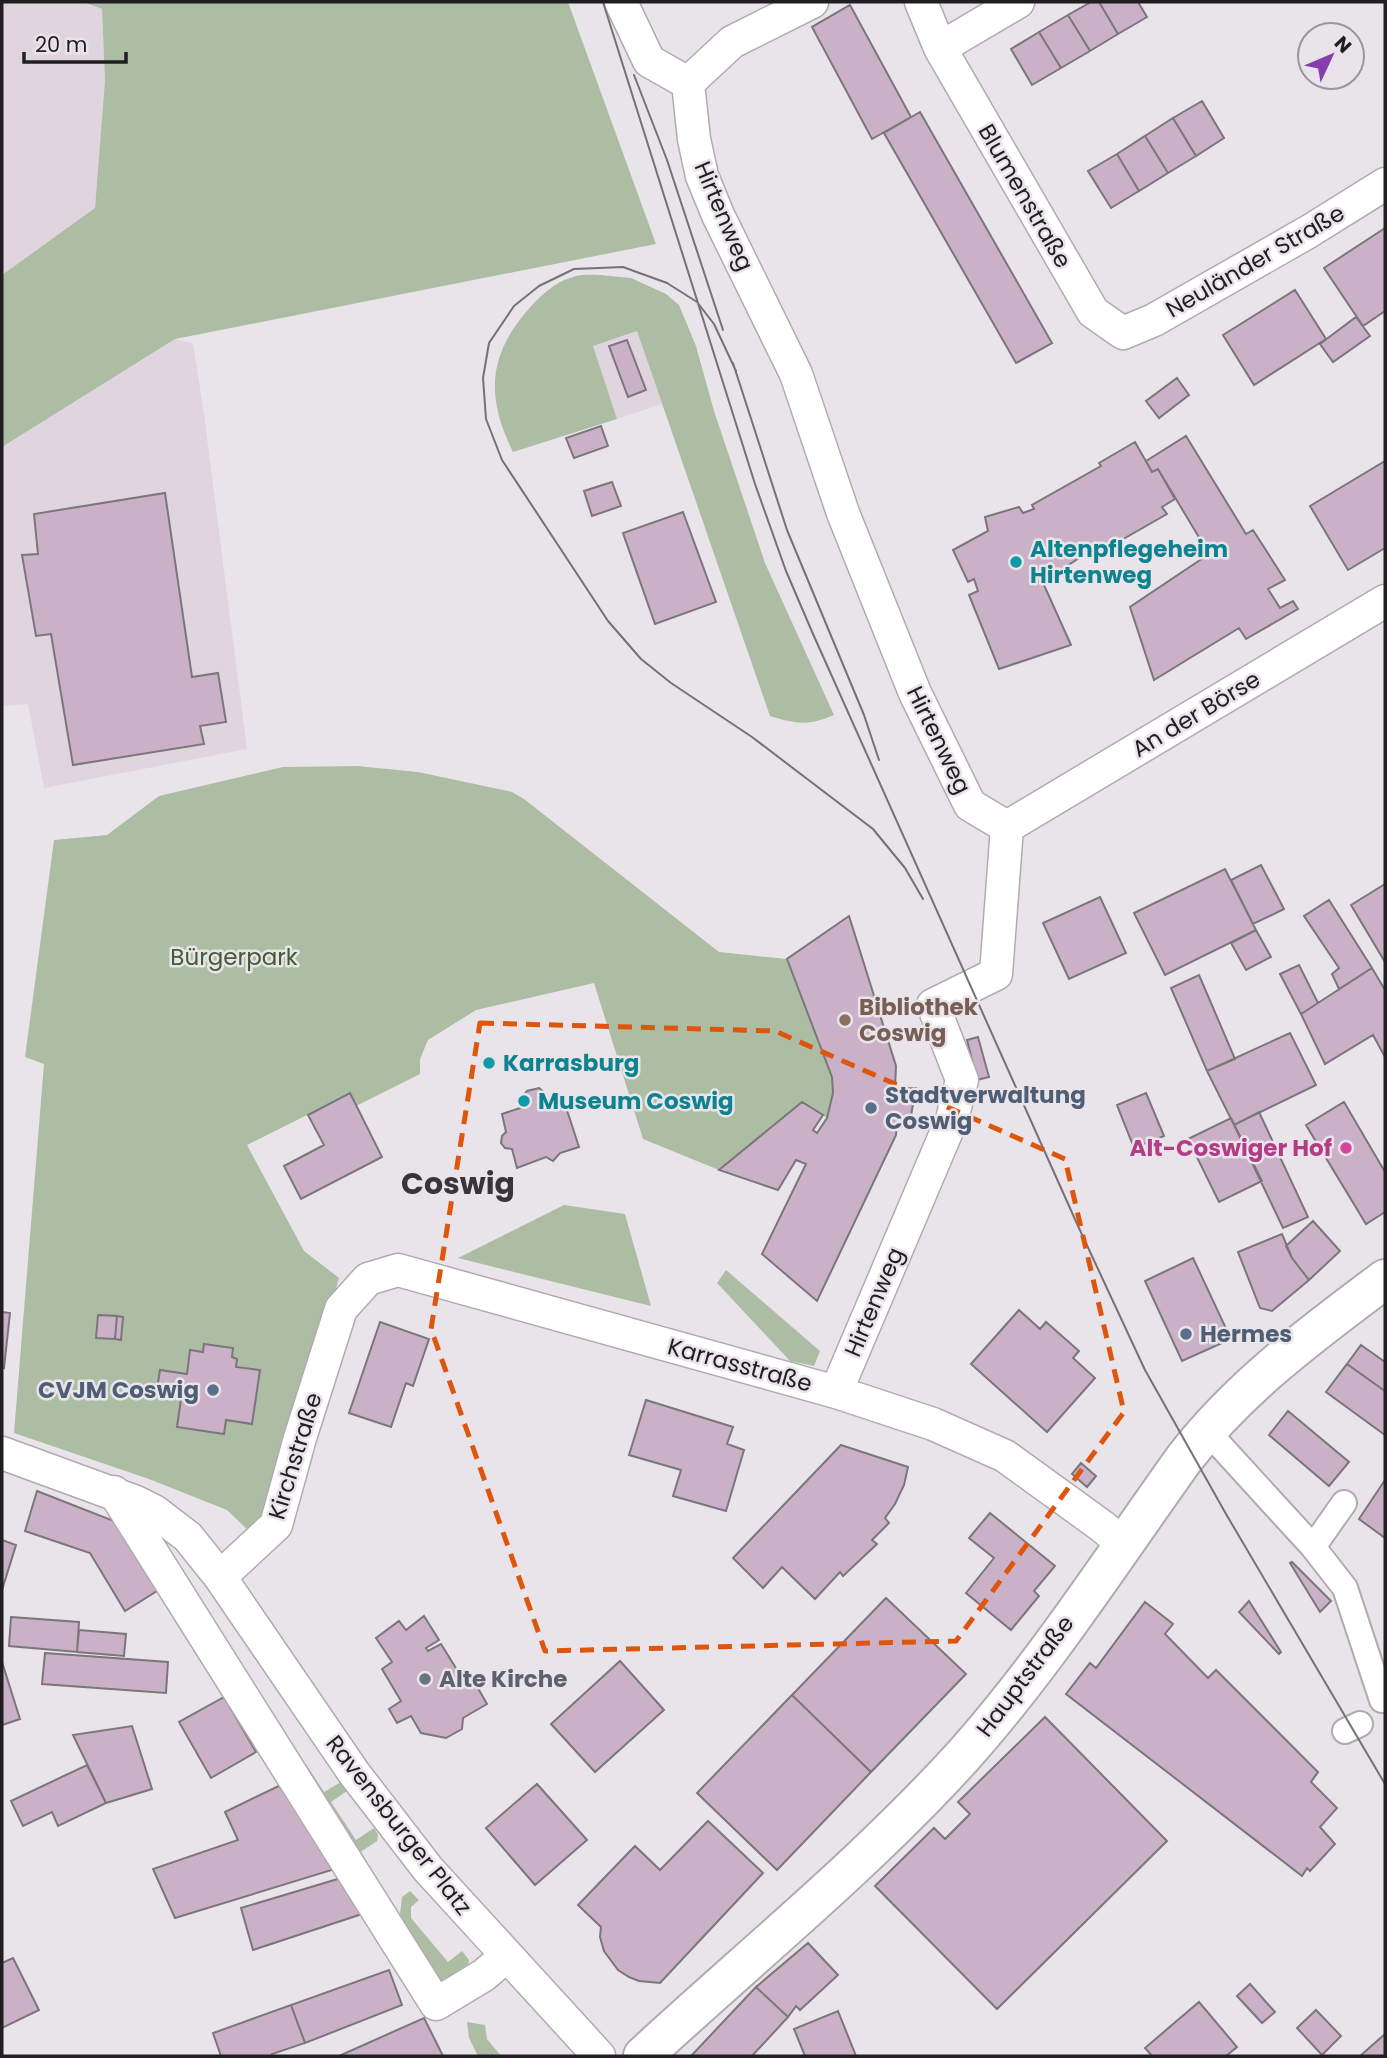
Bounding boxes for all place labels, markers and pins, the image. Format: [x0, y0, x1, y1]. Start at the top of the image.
place label: Altenpflegeheim Hirtenweg [1030, 533, 1228, 591]
marker: Altenpflegeheim Hirtenweg [1008, 554, 1024, 570]
place label: Bibliothek Coswig [859, 991, 979, 1049]
marker: Bibliothek Coswig [837, 1012, 853, 1028]
place label: Karrasburg [503, 1047, 639, 1079]
marker: Karrasburg [481, 1055, 497, 1071]
place label: Stadtverwaltung Coswig [885, 1079, 1086, 1137]
place label: Museum Coswig [538, 1085, 734, 1117]
marker: Museum Coswig [516, 1093, 532, 1109]
marker: Stadtverwaltung Coswig [863, 1100, 879, 1116]
place label: Alt-Coswiger Hof [1130, 1132, 1332, 1164]
marker: Alt-Coswiger Hof [1338, 1140, 1354, 1156]
place label: Hermes [1200, 1318, 1292, 1350]
marker: Hermes [1178, 1326, 1194, 1342]
place label: CVJM Coswig [38, 1374, 199, 1406]
marker: CVJM Coswig [205, 1382, 221, 1398]
place label: Alte Kirche [439, 1663, 567, 1695]
marker: Alte Kirche [417, 1671, 433, 1687]

